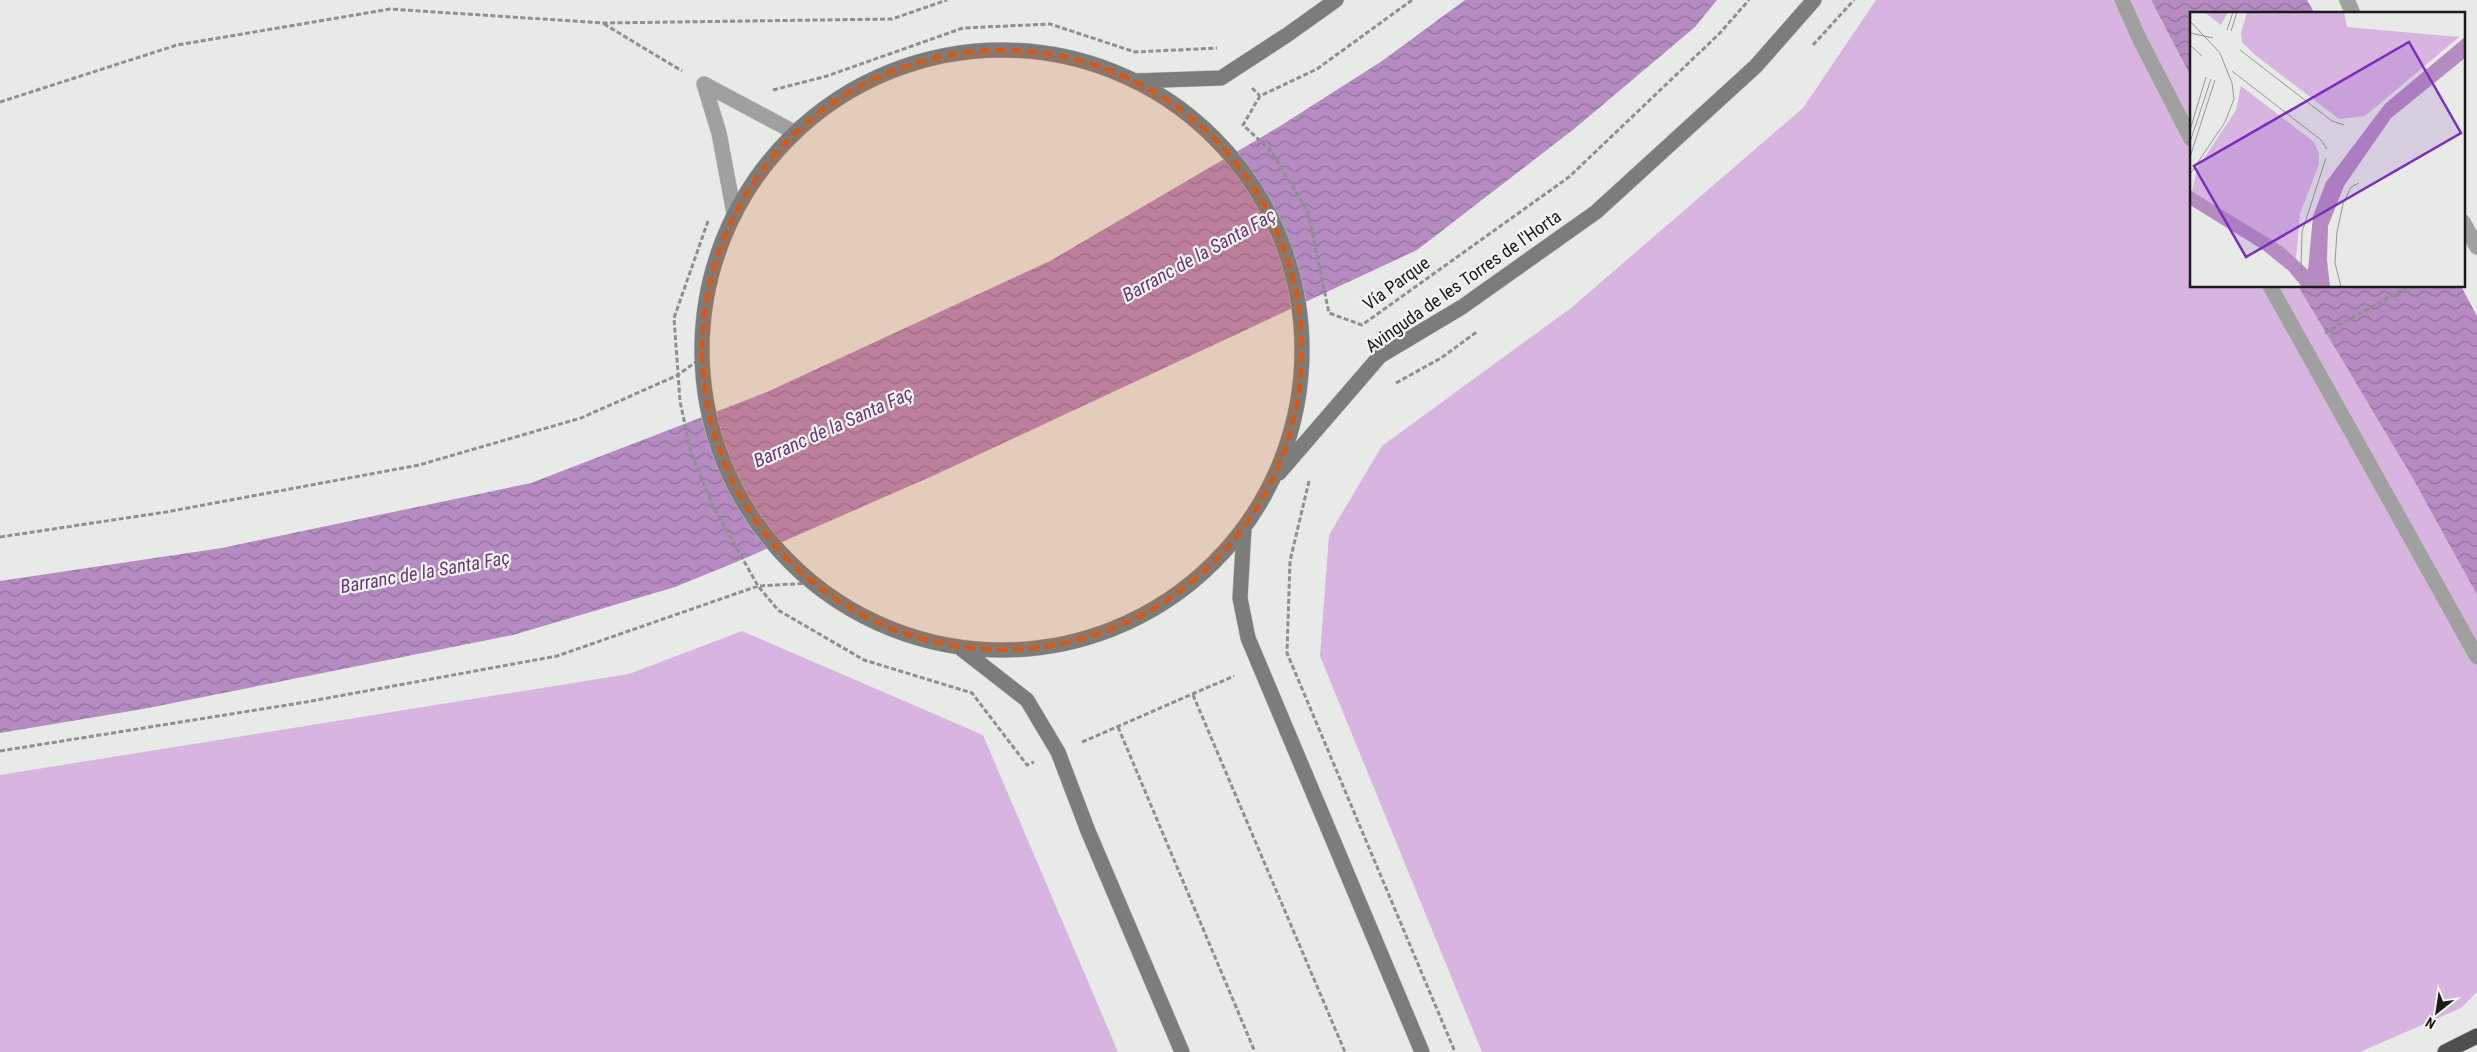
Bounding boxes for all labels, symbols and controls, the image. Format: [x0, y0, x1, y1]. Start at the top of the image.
inset map [2190, 12, 2464, 288]
water label: Barranc de la Santa Faç [1118, 203, 1280, 307]
street label: Avinguda de les Torres de l'Horta [1361, 205, 1565, 357]
street label: Vía Parque [1359, 252, 1433, 314]
water label: Barranc de la Santa Faç [750, 381, 917, 472]
water label: Barranc de la Santa Faç [338, 546, 512, 598]
north arrow [2412, 987, 2462, 1037]
text: N [2423, 1014, 2438, 1032]

